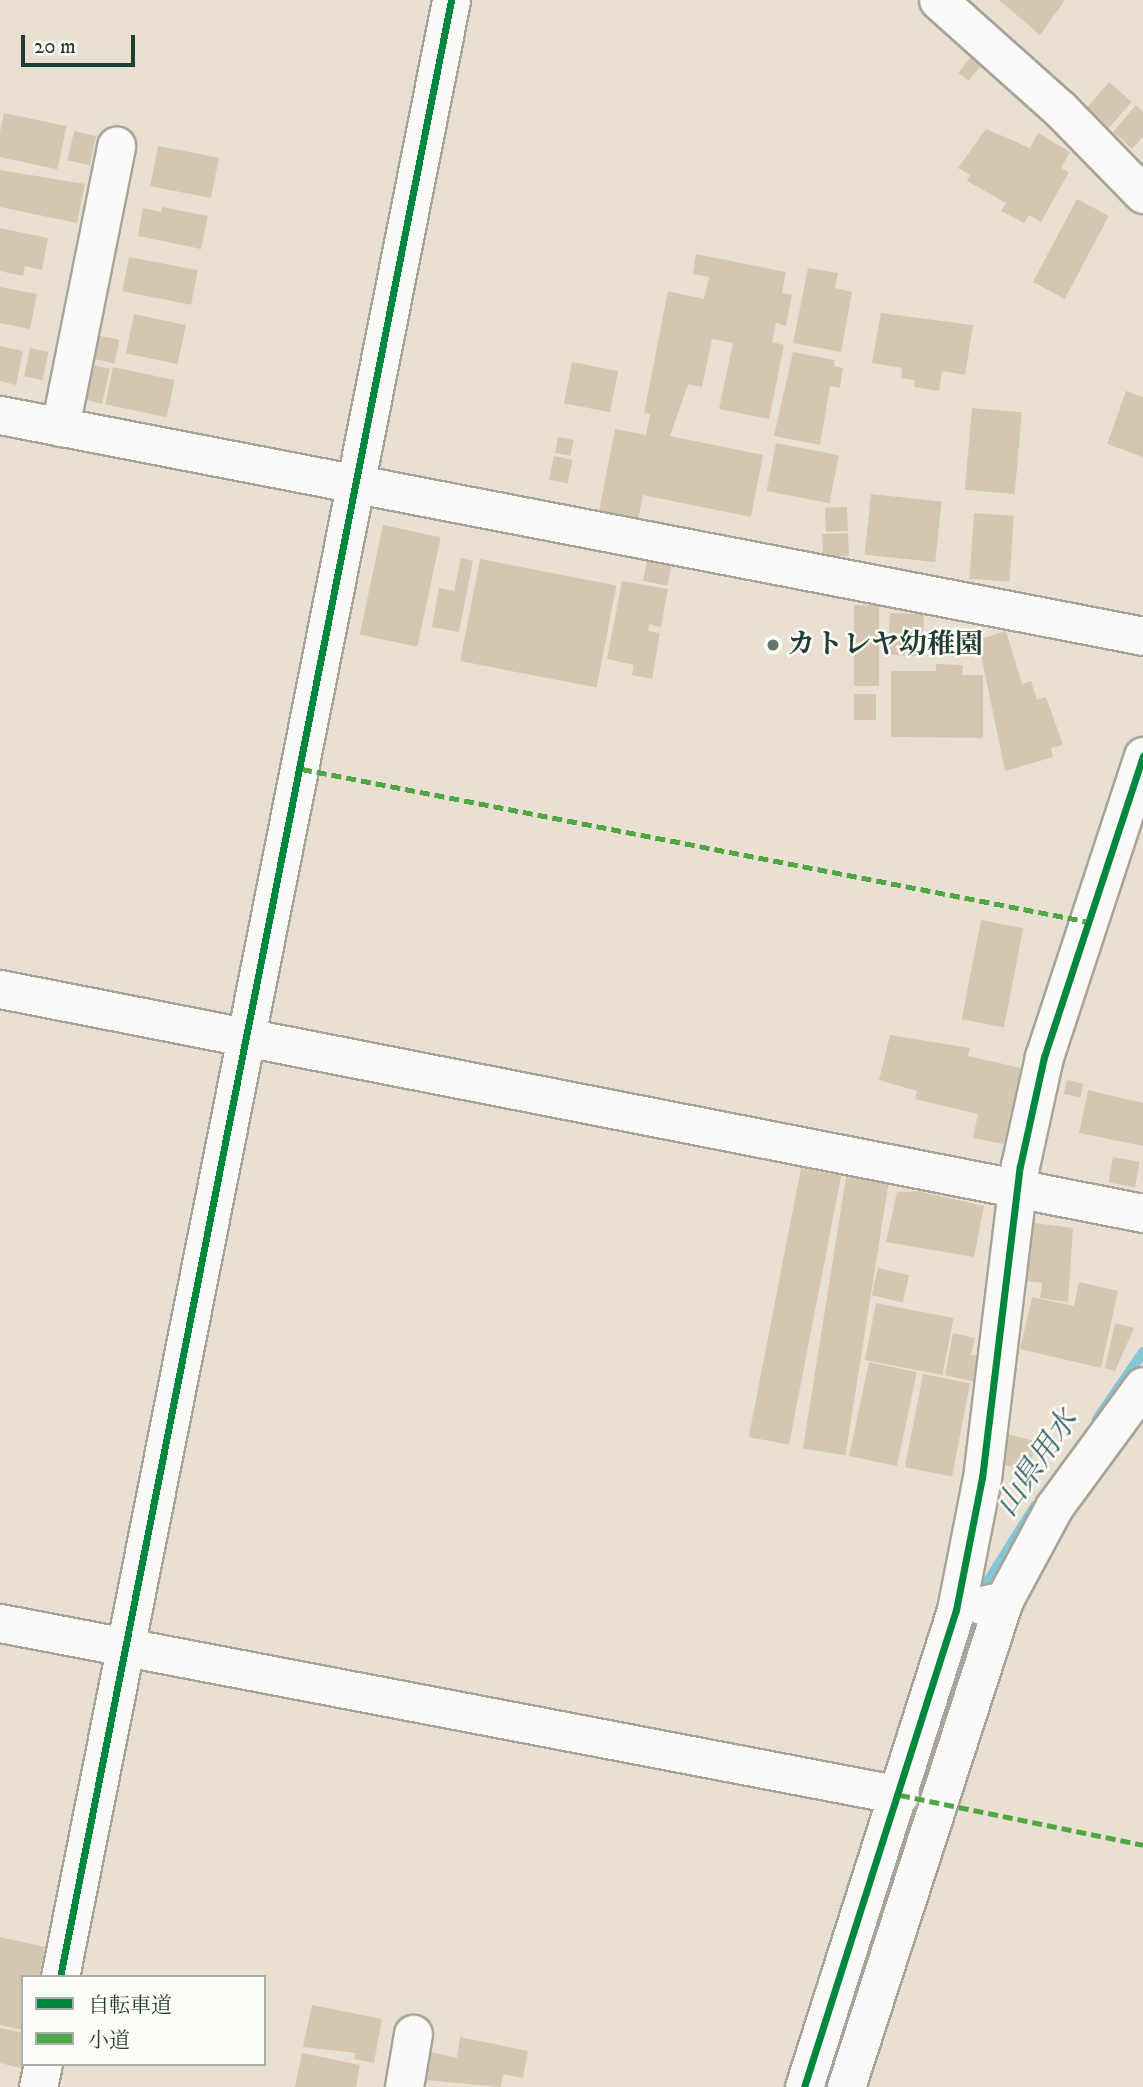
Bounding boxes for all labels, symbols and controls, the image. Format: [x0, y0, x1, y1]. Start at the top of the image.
scale bar [24, 21, 138, 65]
text: 20 m [34, 34, 76, 60]
place label: カトレヤ幼稚園 [787, 628, 983, 662]
marker: カトレヤ幼稚園 [765, 637, 781, 653]
water label: 山県用水 [990, 1404, 1086, 1524]
legend [21, 1975, 266, 2066]
text: 自転車道 [88, 1993, 172, 2019]
text: 小道 [88, 2028, 130, 2054]

